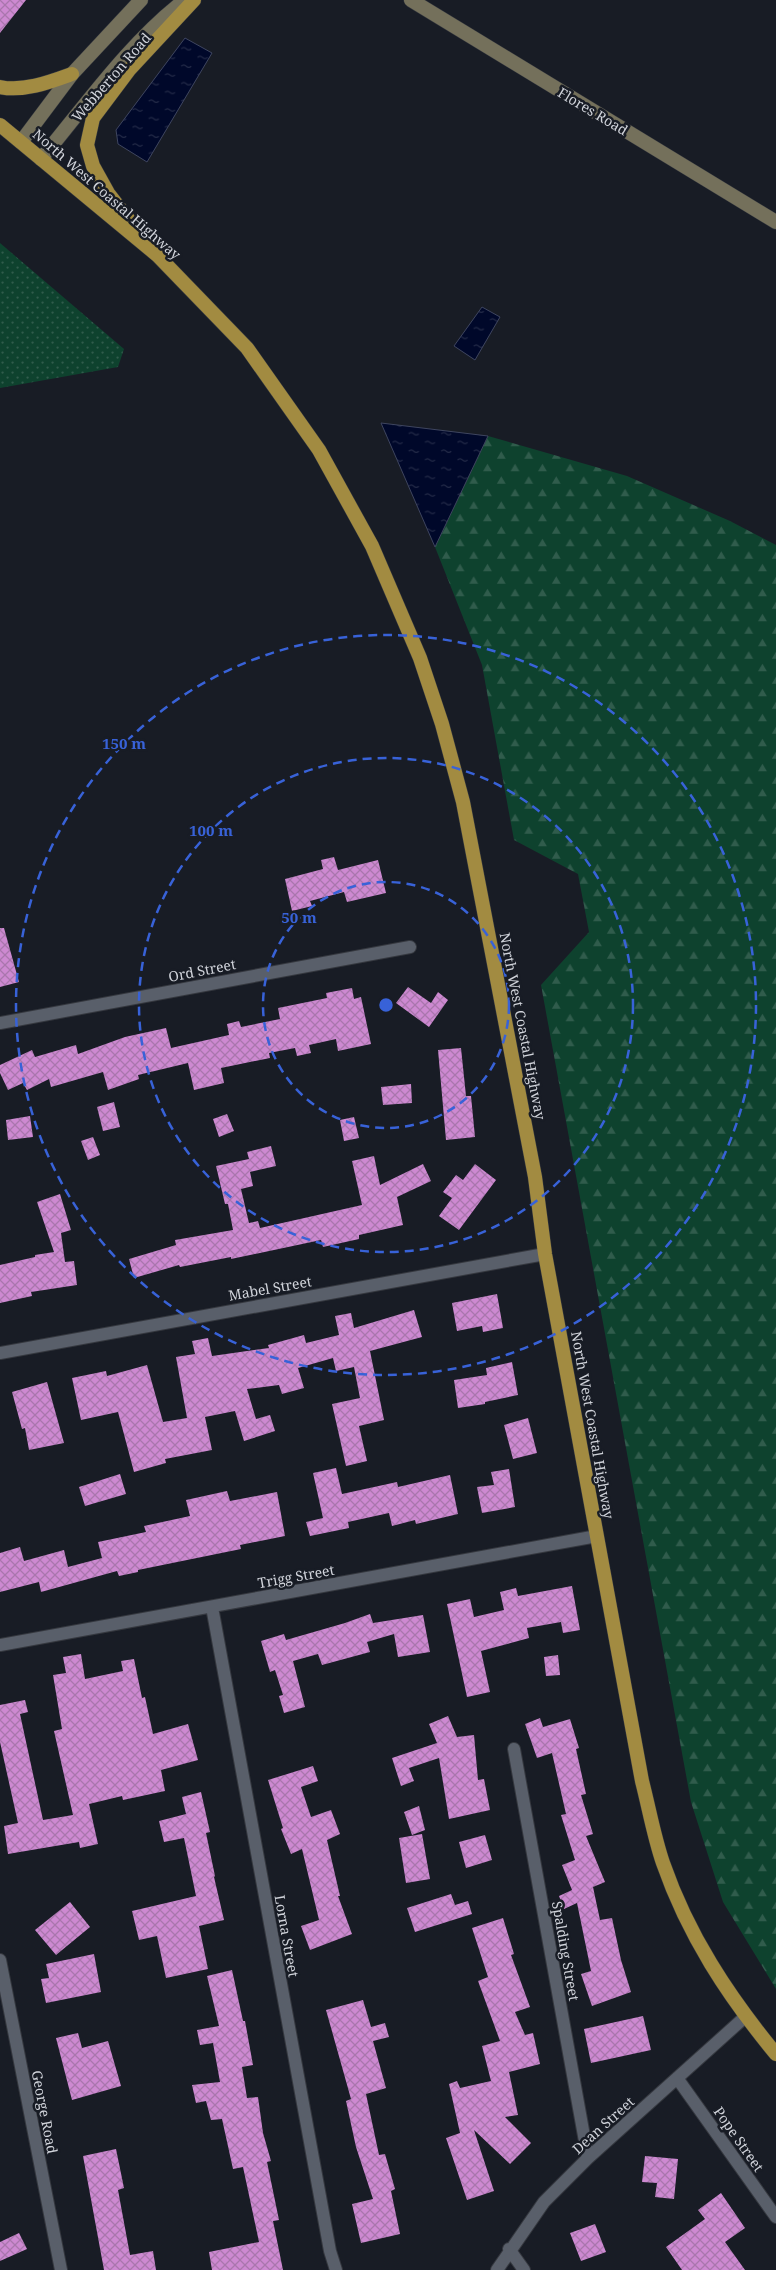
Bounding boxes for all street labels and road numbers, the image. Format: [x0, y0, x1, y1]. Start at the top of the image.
street label: Webberton Road [67, 28, 155, 125]
street label: Flores Road [554, 83, 632, 140]
street label: North West Coastal Highway [29, 124, 185, 264]
street label: North West Coastal Highway [496, 931, 550, 1121]
street label: Ord Street [167, 954, 237, 986]
street label: Mabel Street [227, 1271, 313, 1305]
street label: North West Coastal Highway [567, 1330, 619, 1520]
street label: Trigg Street [256, 1560, 336, 1592]
street label: Lorna Street [270, 1893, 304, 1979]
street label: Spalding Street [548, 1900, 584, 2002]
street label: George Road [28, 2069, 62, 2156]
street label: Dean Street [568, 2092, 638, 2158]
street label: Pope Street [710, 2103, 768, 2175]

